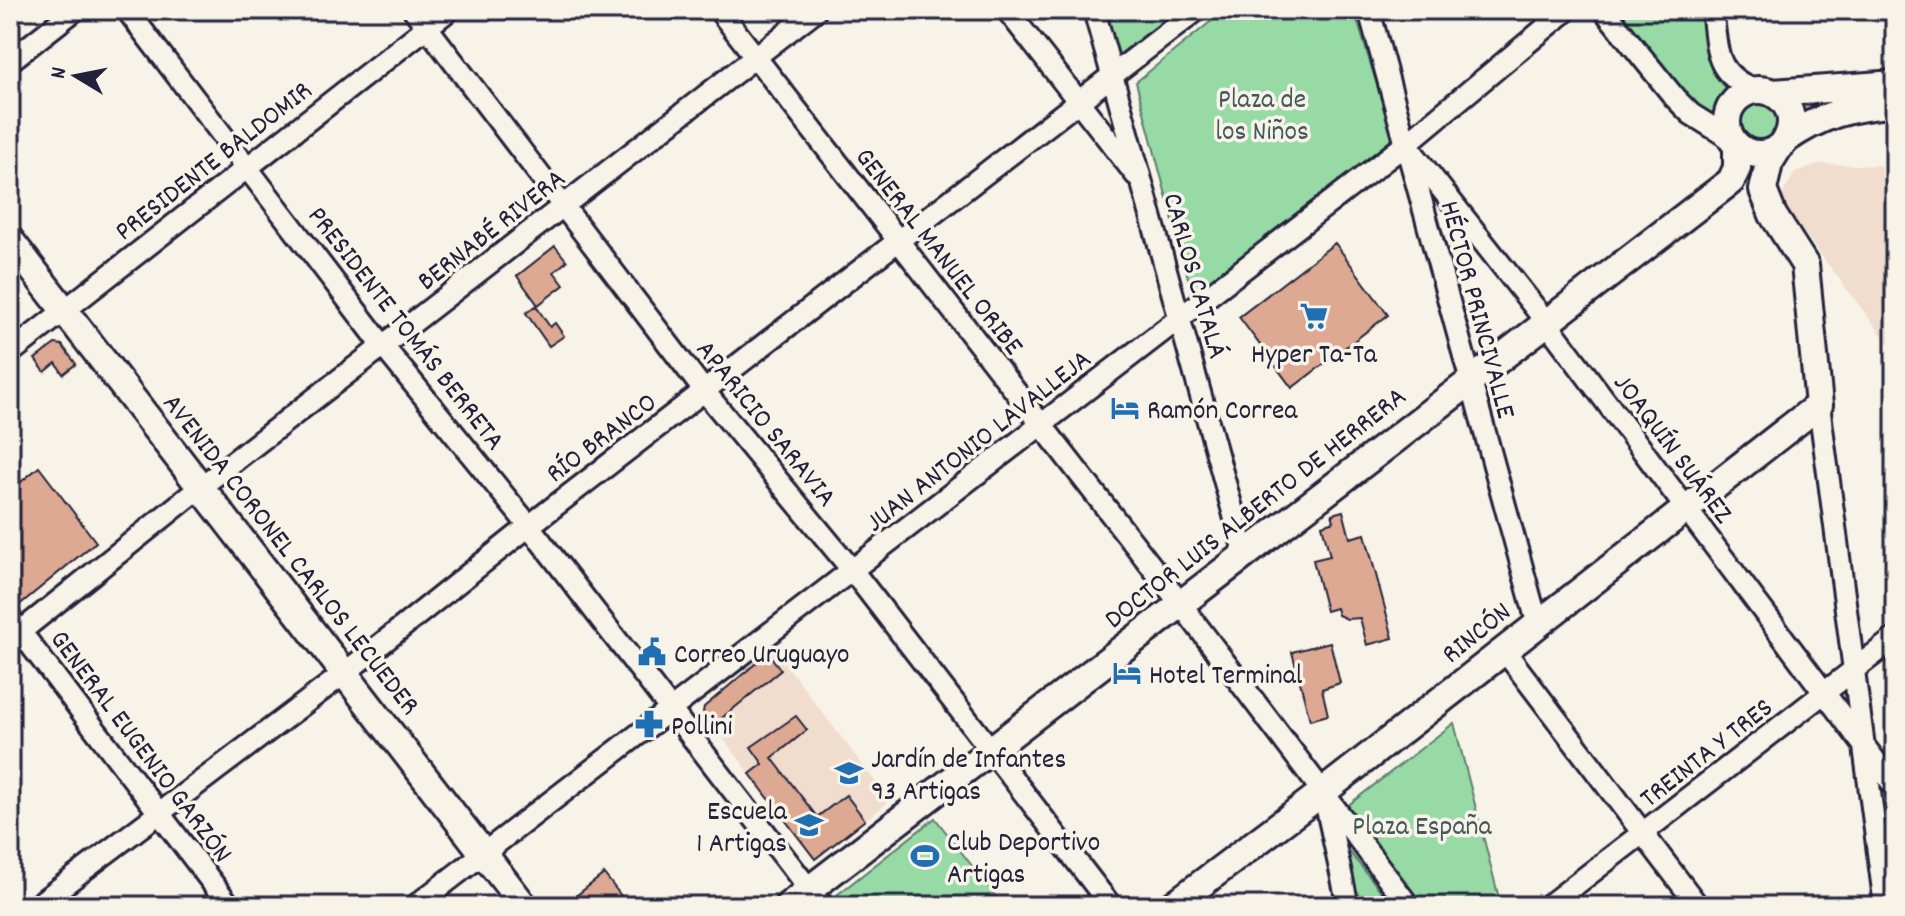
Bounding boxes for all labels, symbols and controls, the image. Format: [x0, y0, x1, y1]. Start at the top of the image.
north arrow [36, 36, 116, 116]
text: N [44, 65, 76, 81]
street label: PRESIDENTE BALDOMIR [108, 73, 322, 253]
park label: Plaza de los Niños [1215, 82, 1309, 154]
street label: GENERAL MANUEL ORIBE [843, 141, 1031, 366]
street label: BERNABÉ RIVERA [410, 161, 576, 303]
street label: CARLOS CATALÁ [1149, 189, 1235, 364]
street label: HÉCTOR PRINCIVALLE [1427, 197, 1524, 424]
street label: PRESIDENTE TOMÁS BERRETA [296, 199, 512, 461]
supermarket icon: Hyper Ta-Ta [1299, 301, 1329, 331]
street label: APARICIO SARAVIA [684, 333, 844, 517]
place label: Hyper Ta-Ta [1251, 337, 1378, 377]
street label: JUAN ANTONIO LAVALLEJA [859, 342, 1102, 544]
street label: JOAQUÍN SUÁREZ [1601, 367, 1741, 534]
street label: DOCTOR LUIS ALBERTO DE HERRERA [1098, 379, 1417, 641]
street label: RÍO BRANCO [539, 385, 667, 495]
street label: AVENIDA CORONEL CARLOS LECUEDER [151, 387, 427, 725]
hotel icon: Ramón Correa [1110, 393, 1140, 423]
place label: Ramón Correa [1147, 393, 1298, 433]
street label: RINCÓN [1435, 594, 1521, 675]
street label: GENERAL EUGENIO GARZÓN [38, 623, 240, 873]
public building icon: Correo Uruguayo [637, 637, 667, 667]
place label: Correo Uruguayo [674, 637, 849, 677]
hotel icon: Hotel Terminal [1112, 658, 1142, 688]
place label: Hotel Terminal [1149, 658, 1303, 698]
street label: TREINTA Y TRES [1633, 690, 1783, 820]
pharmacy icon: Pollini [634, 709, 664, 739]
place label: Pollini [671, 709, 733, 749]
place label: Jardín de Infantes 93 Artigas [871, 742, 1066, 814]
school or university icon: Jardín de Infantes 93 Artigas [834, 758, 864, 788]
place label: Escuela 1 Artigas [696, 794, 788, 866]
park label: Plaza España [1352, 809, 1493, 849]
school or university icon: Escuela 1 Artigas [794, 810, 824, 840]
place label: Club Deportivo Artigas [947, 825, 1100, 897]
sports icon: Club Deportivo Artigas [910, 841, 940, 871]

